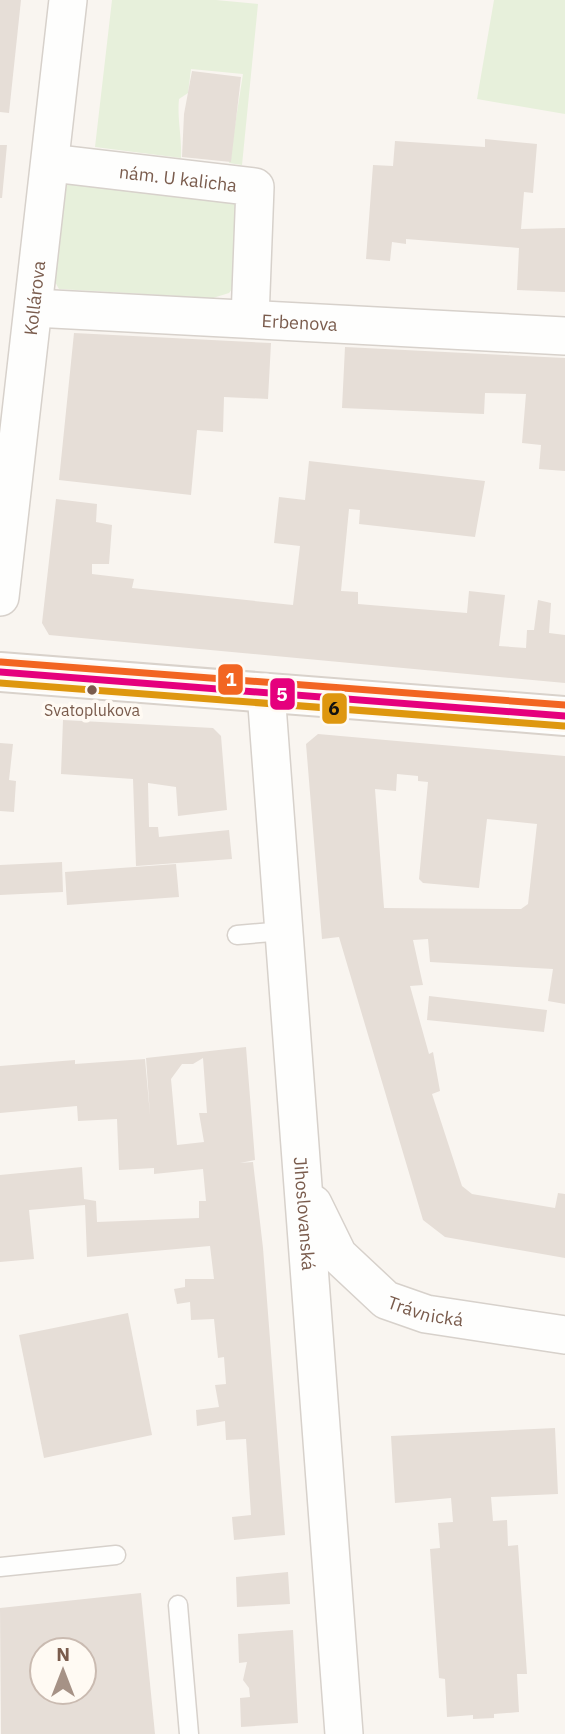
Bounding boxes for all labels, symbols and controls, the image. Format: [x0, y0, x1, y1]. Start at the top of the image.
street label: nám. U kalicha [118, 160, 239, 196]
street label: Kollárova [18, 259, 50, 337]
street label: Erbenova [261, 309, 339, 336]
line badge: 1 [217, 663, 244, 696]
text: 1 [225, 667, 237, 691]
line badge: 5 [269, 677, 296, 711]
text: 5 [276, 682, 288, 706]
marker: Svatoplukova [85, 683, 99, 697]
line badge: 6 [321, 692, 348, 725]
text: 6 [328, 696, 340, 720]
place label: Svatoplukova [44, 700, 140, 720]
street label: Jihoslovanská [289, 1156, 321, 1272]
street label: Trávnická [385, 1290, 465, 1331]
north arrow [28, 1636, 98, 1706]
text: N [56, 1642, 70, 1666]

